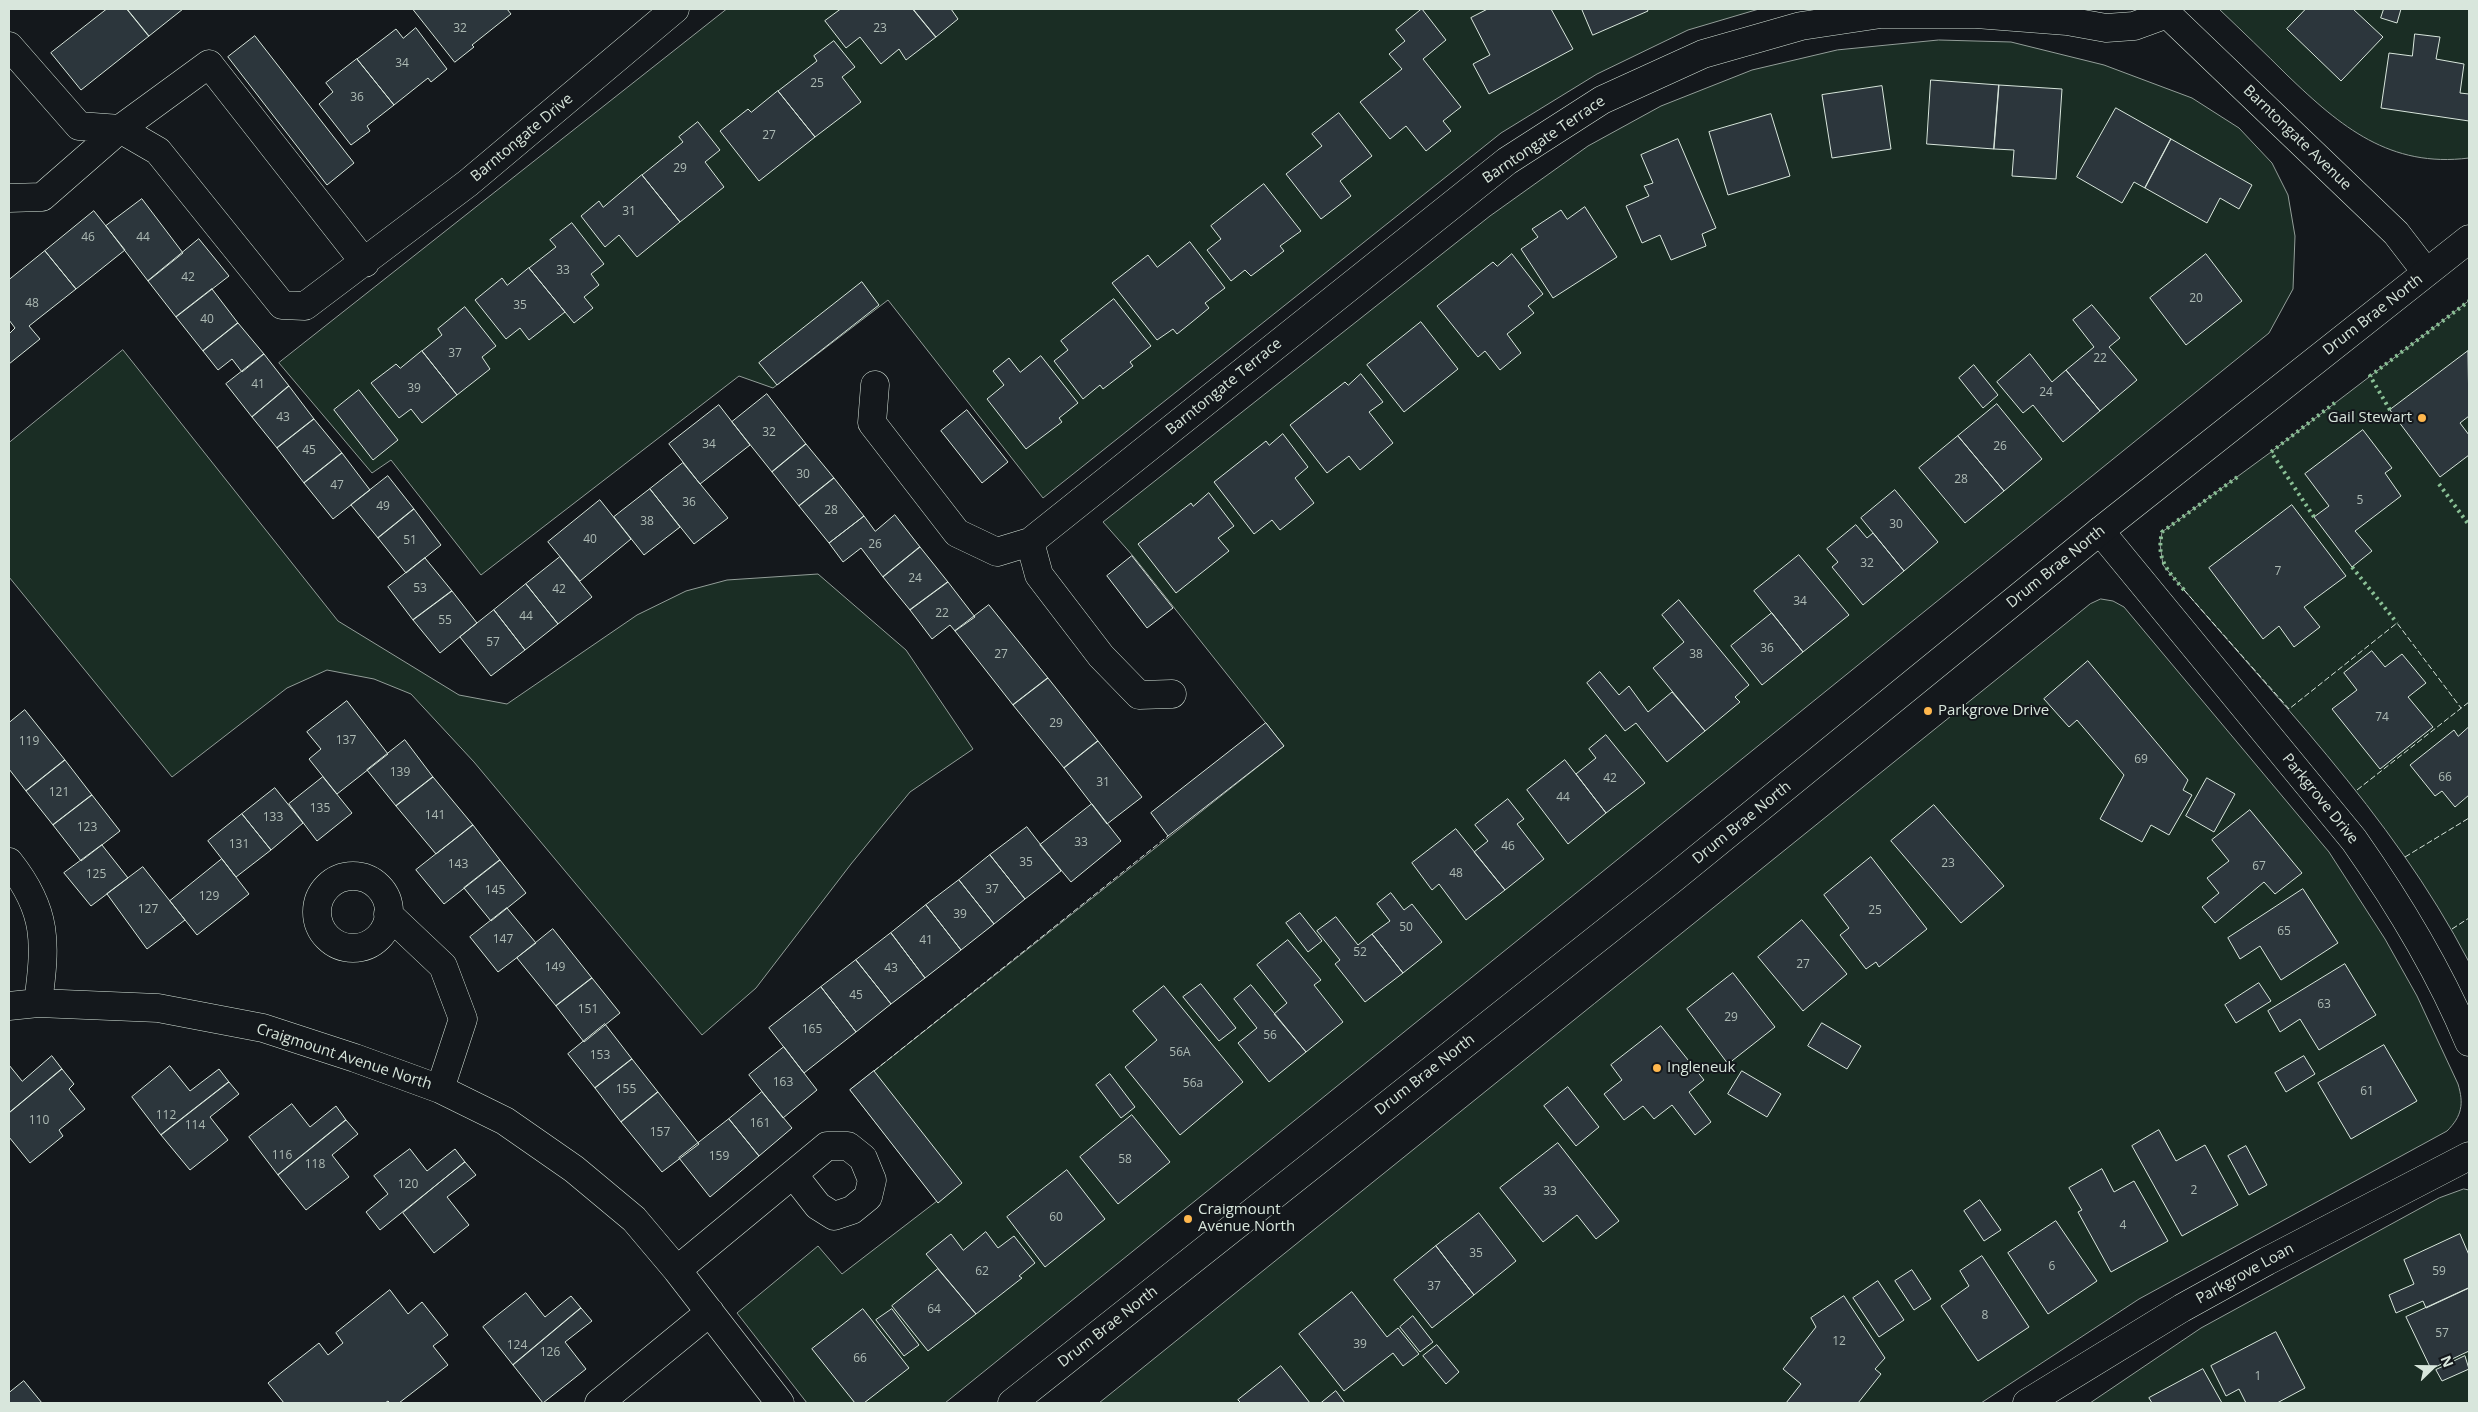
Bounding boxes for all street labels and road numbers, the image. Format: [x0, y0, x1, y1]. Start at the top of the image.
street label: Barntongate Avenue [2239, 82, 2355, 194]
street label: Barntongate Drive [467, 90, 577, 186]
street label: Barntongate Terrace [1479, 92, 1609, 188]
street label: Drum Brae North [2320, 271, 2426, 359]
street label: Barntongate Terrace [1162, 335, 1286, 439]
street label: Drum Brae North [2003, 522, 2109, 612]
street label: Parkgrove Drive [2278, 750, 2362, 848]
street label: Drum Brae North [1689, 778, 1795, 868]
street label: Craigmount Avenue North [254, 1020, 434, 1094]
street label: Drum Brae North [1372, 1031, 1478, 1119]
street label: Parkgrove Loan [2193, 1240, 2297, 1308]
street label: Drum Brae North [1055, 1283, 1161, 1371]

